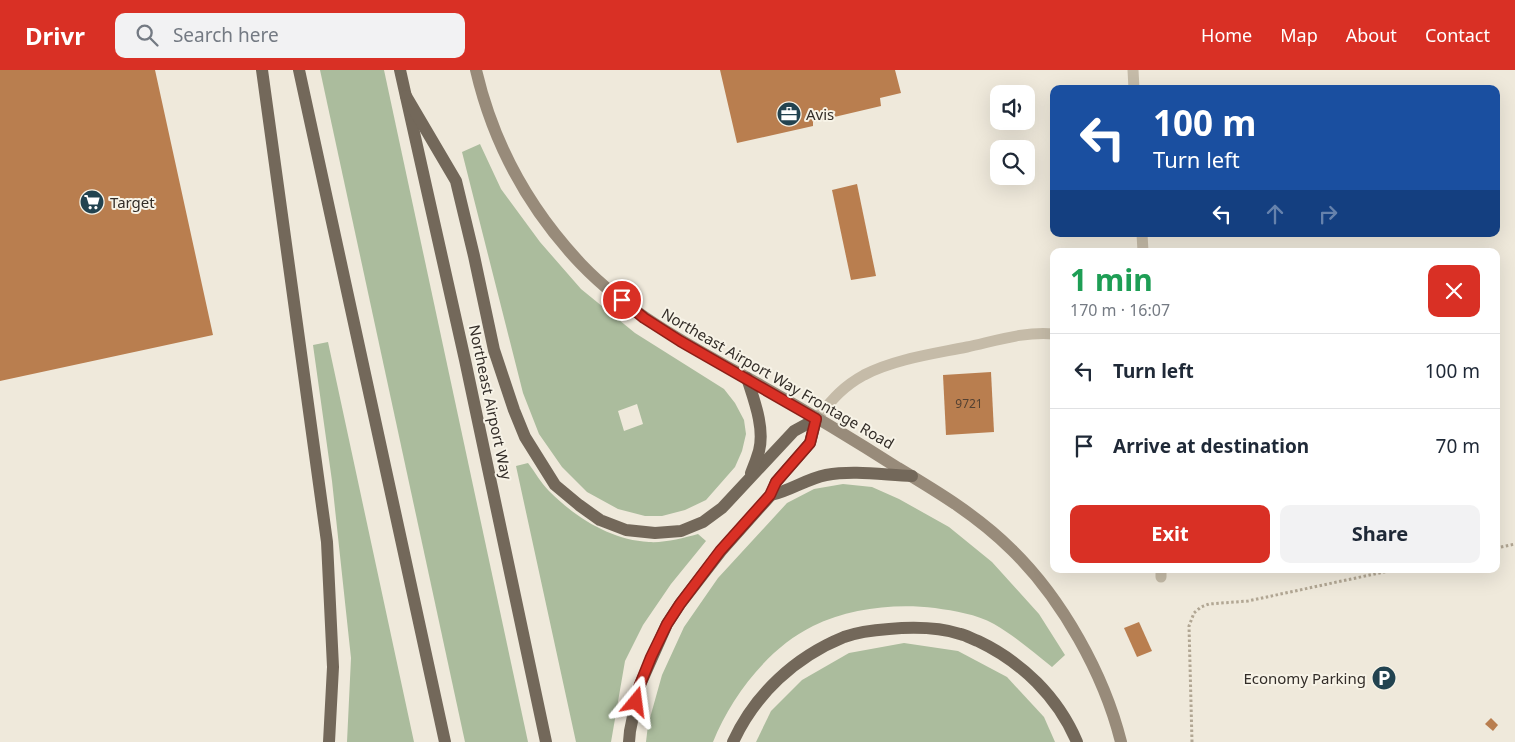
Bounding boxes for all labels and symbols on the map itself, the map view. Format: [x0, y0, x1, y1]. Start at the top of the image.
office icon: Avis [776, 101, 802, 127]
place label: Avis [806, 104, 834, 124]
supermarket icon: Target [79, 189, 105, 215]
place label: Target [110, 192, 155, 212]
pin [601, 279, 643, 321]
street label: Northeast Airport Way Frontage Road [658, 303, 898, 453]
street label: Northeast Airport Way [465, 323, 517, 482]
house number: 9721 [955, 395, 983, 412]
parking icon: Economy Parking [1371, 665, 1397, 691]
place label: Economy Parking [1243, 668, 1366, 688]
position arrow [609, 675, 661, 727]

